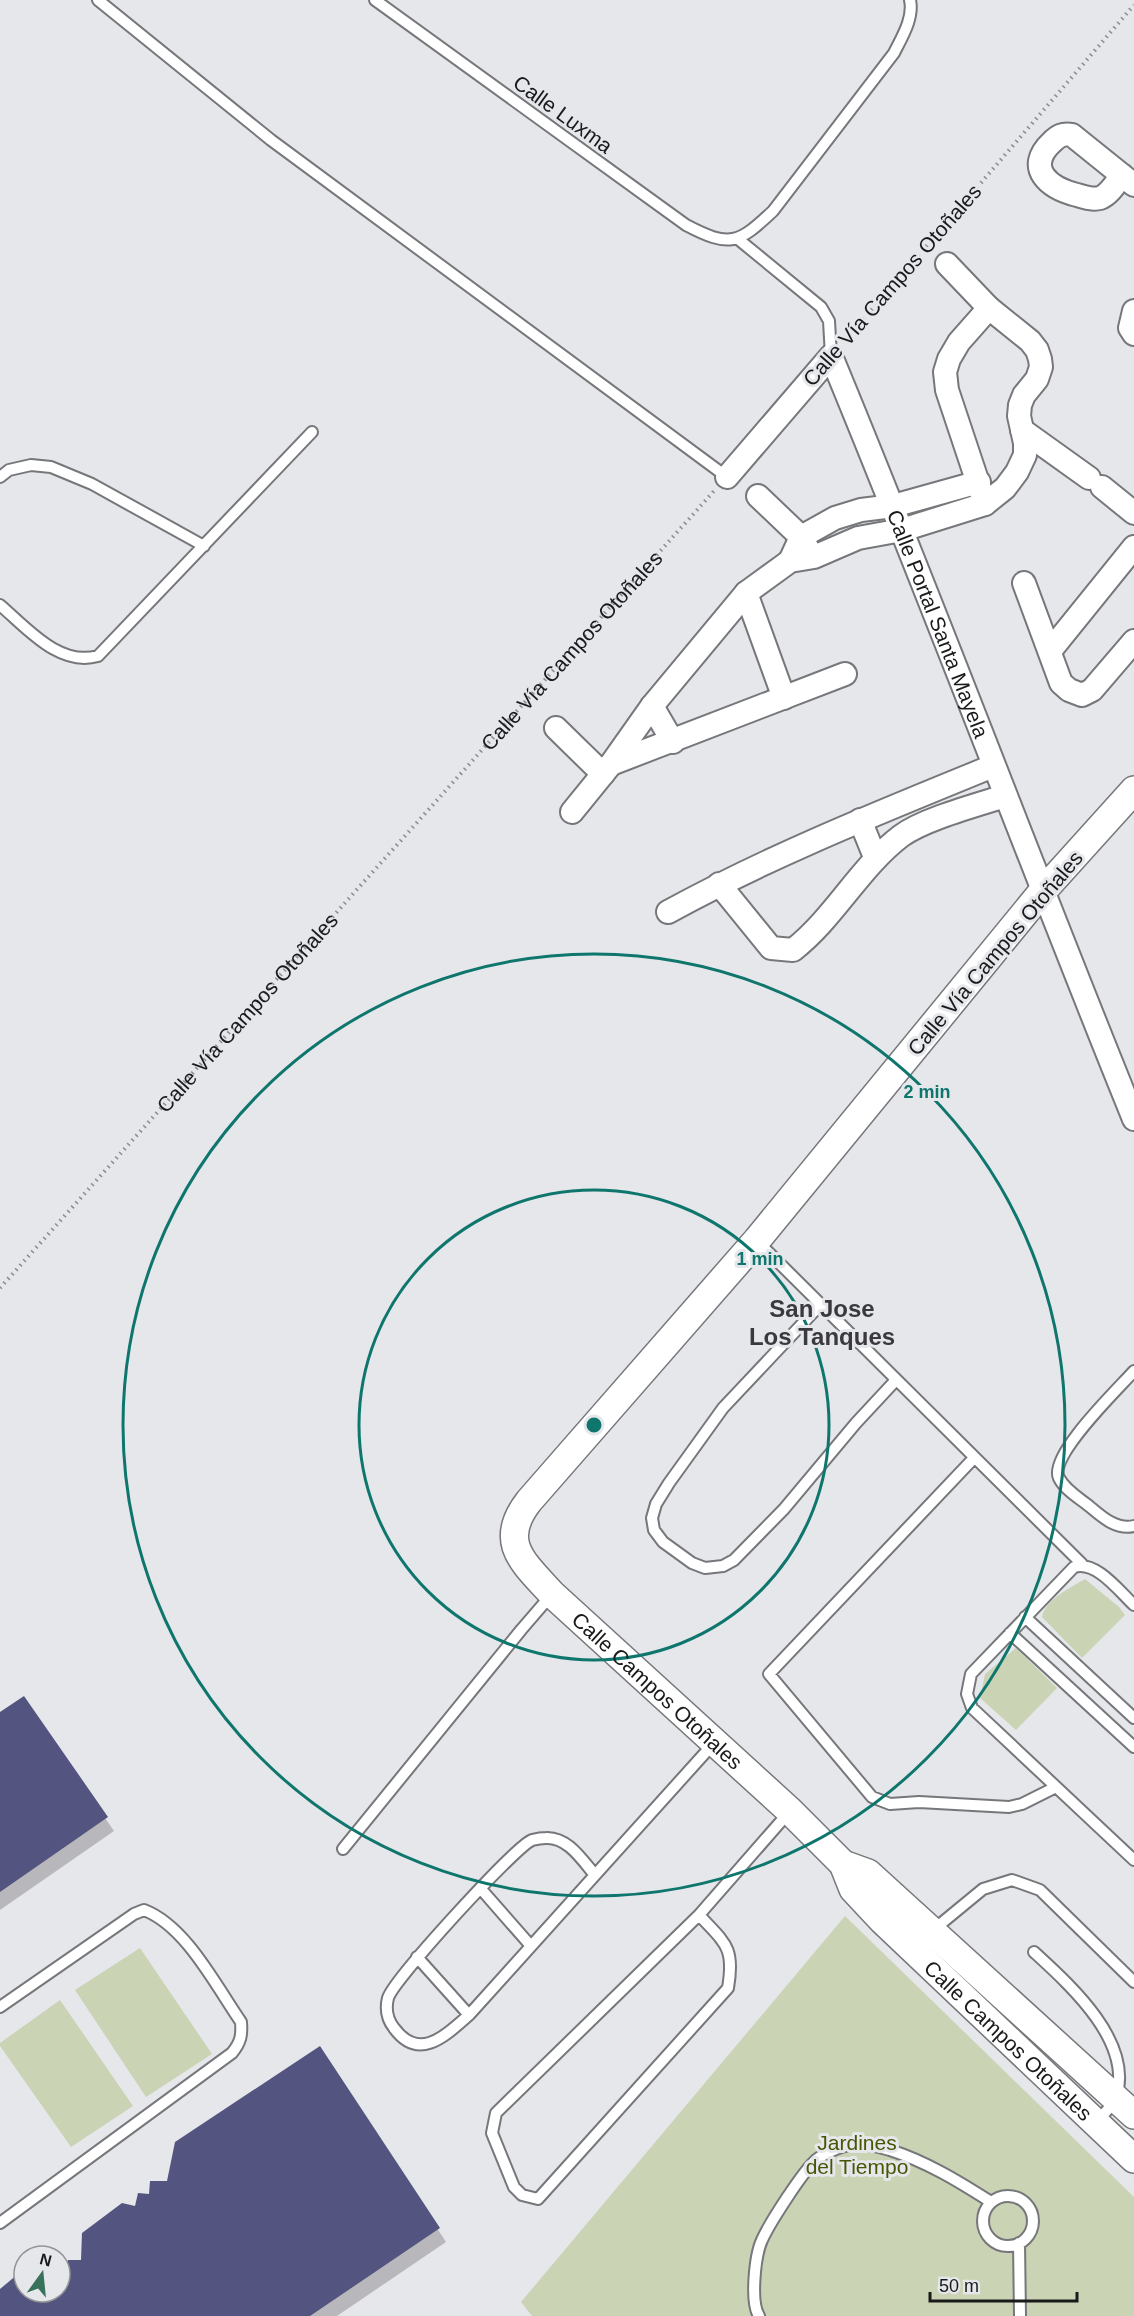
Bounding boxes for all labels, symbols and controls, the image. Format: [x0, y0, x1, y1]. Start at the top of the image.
street label: Calle Luxma [509, 70, 617, 158]
street label: Calle Vía Campos Otoñales [798, 180, 986, 390]
street label: Calle Portal Santa Mayela [883, 506, 994, 741]
street label: Calle Vía Campos Otoñales [476, 546, 666, 755]
street label: Calle Vía Campos Otoñales [903, 846, 1087, 1060]
street label: Calle Vía Campos Otoñales [152, 908, 342, 1117]
text: 2 min [903, 1082, 951, 1102]
text: 1 min [736, 1249, 784, 1269]
district label: San Jose Los Tanques [749, 1295, 895, 1350]
centre of rings [584, 1415, 604, 1435]
street label: Calle Campos Otoñales [568, 1607, 747, 1774]
street label: Calle Campos Otoñales [920, 1955, 1097, 2125]
park label: Jardines del Tiempo [806, 2131, 908, 2178]
north arrow [12, 2244, 72, 2304]
text: N [38, 2250, 54, 2270]
scale bar [930, 2265, 1077, 2303]
text: 50 m [939, 2276, 979, 2296]

